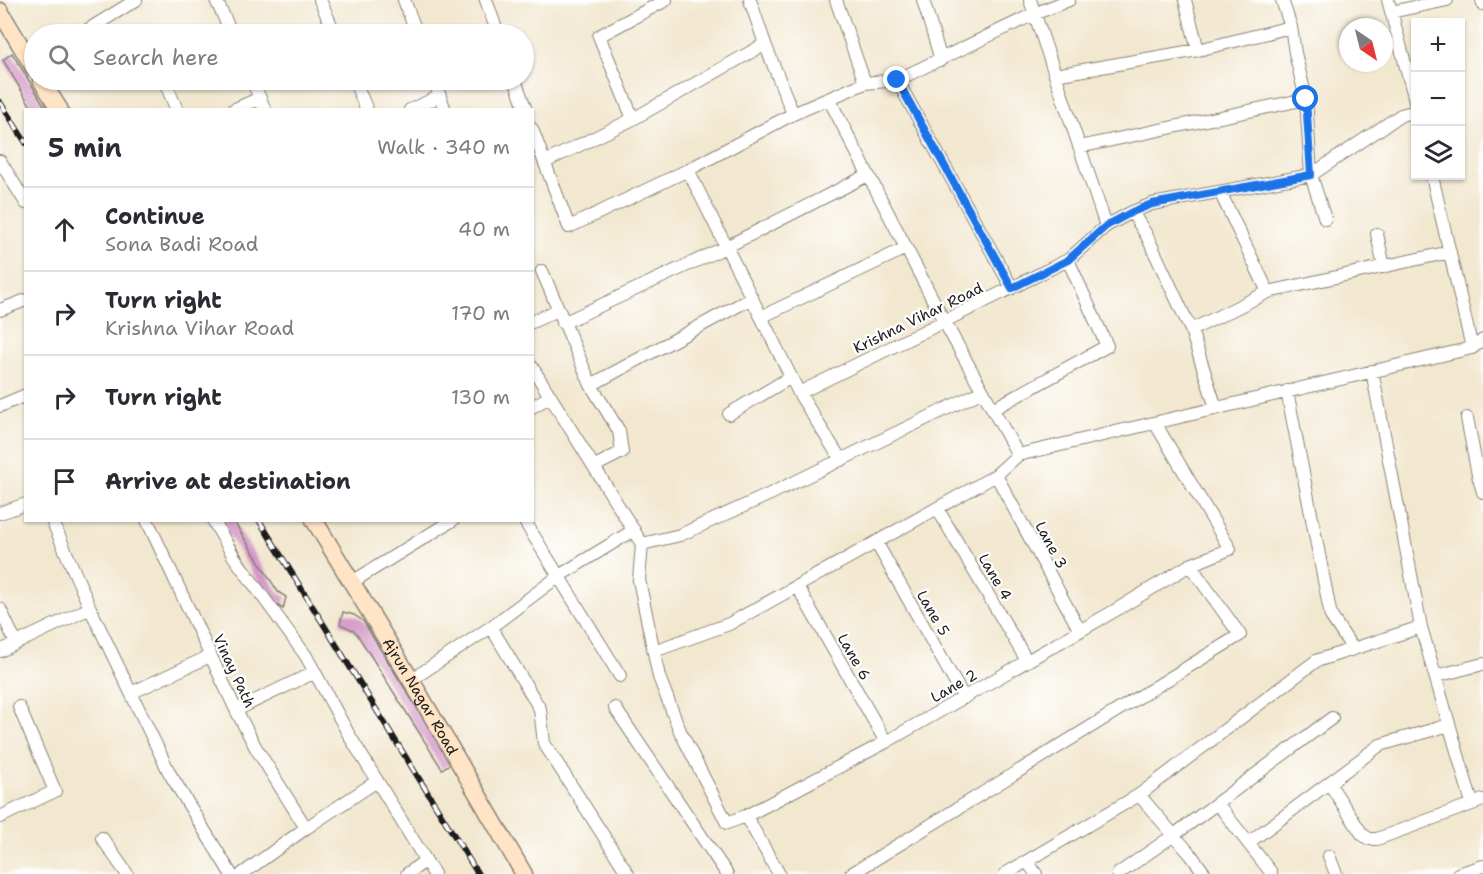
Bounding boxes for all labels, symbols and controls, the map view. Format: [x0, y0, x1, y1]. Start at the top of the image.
north arrow [1339, 18, 1393, 72]
map controls [1411, 18, 1465, 180]
button: + [1411, 18, 1465, 72]
search box [24, 24, 534, 90]
icon: search [45, 41, 78, 74]
text: Search here [93, 43, 219, 72]
route end [883, 66, 909, 92]
button: − [1411, 72, 1465, 126]
route start [1292, 85, 1318, 111]
button: layers [1411, 126, 1465, 180]
text: 5 min [48, 130, 122, 165]
text: Walk · 340 m [377, 134, 510, 160]
text: Continue [105, 202, 205, 231]
icon: ahead [48, 213, 81, 246]
text: 40 m [458, 216, 510, 242]
text: Sona Badi Road [105, 231, 258, 257]
street label: Krishna Vihar Road [850, 278, 987, 358]
text: Turn right [105, 286, 222, 315]
icon: right [48, 297, 81, 330]
text: 170 m [451, 300, 510, 326]
text: Krishna Vihar Road [105, 315, 294, 341]
icon: right [48, 381, 81, 414]
text: Turn right [105, 383, 222, 412]
text: 130 m [451, 384, 510, 410]
icon: arrive [48, 465, 81, 498]
text: Arrive at destination [105, 467, 351, 496]
street label: Lane 3 [1030, 518, 1072, 572]
street label: Lane 4 [974, 550, 1016, 604]
street label: Lane 5 [912, 587, 954, 639]
street label: Lane 6 [833, 630, 875, 684]
street label: Vinay Path [208, 631, 260, 711]
street label: Ajrun Nagar Road [378, 634, 463, 759]
street label: Lane 2 [927, 665, 981, 707]

